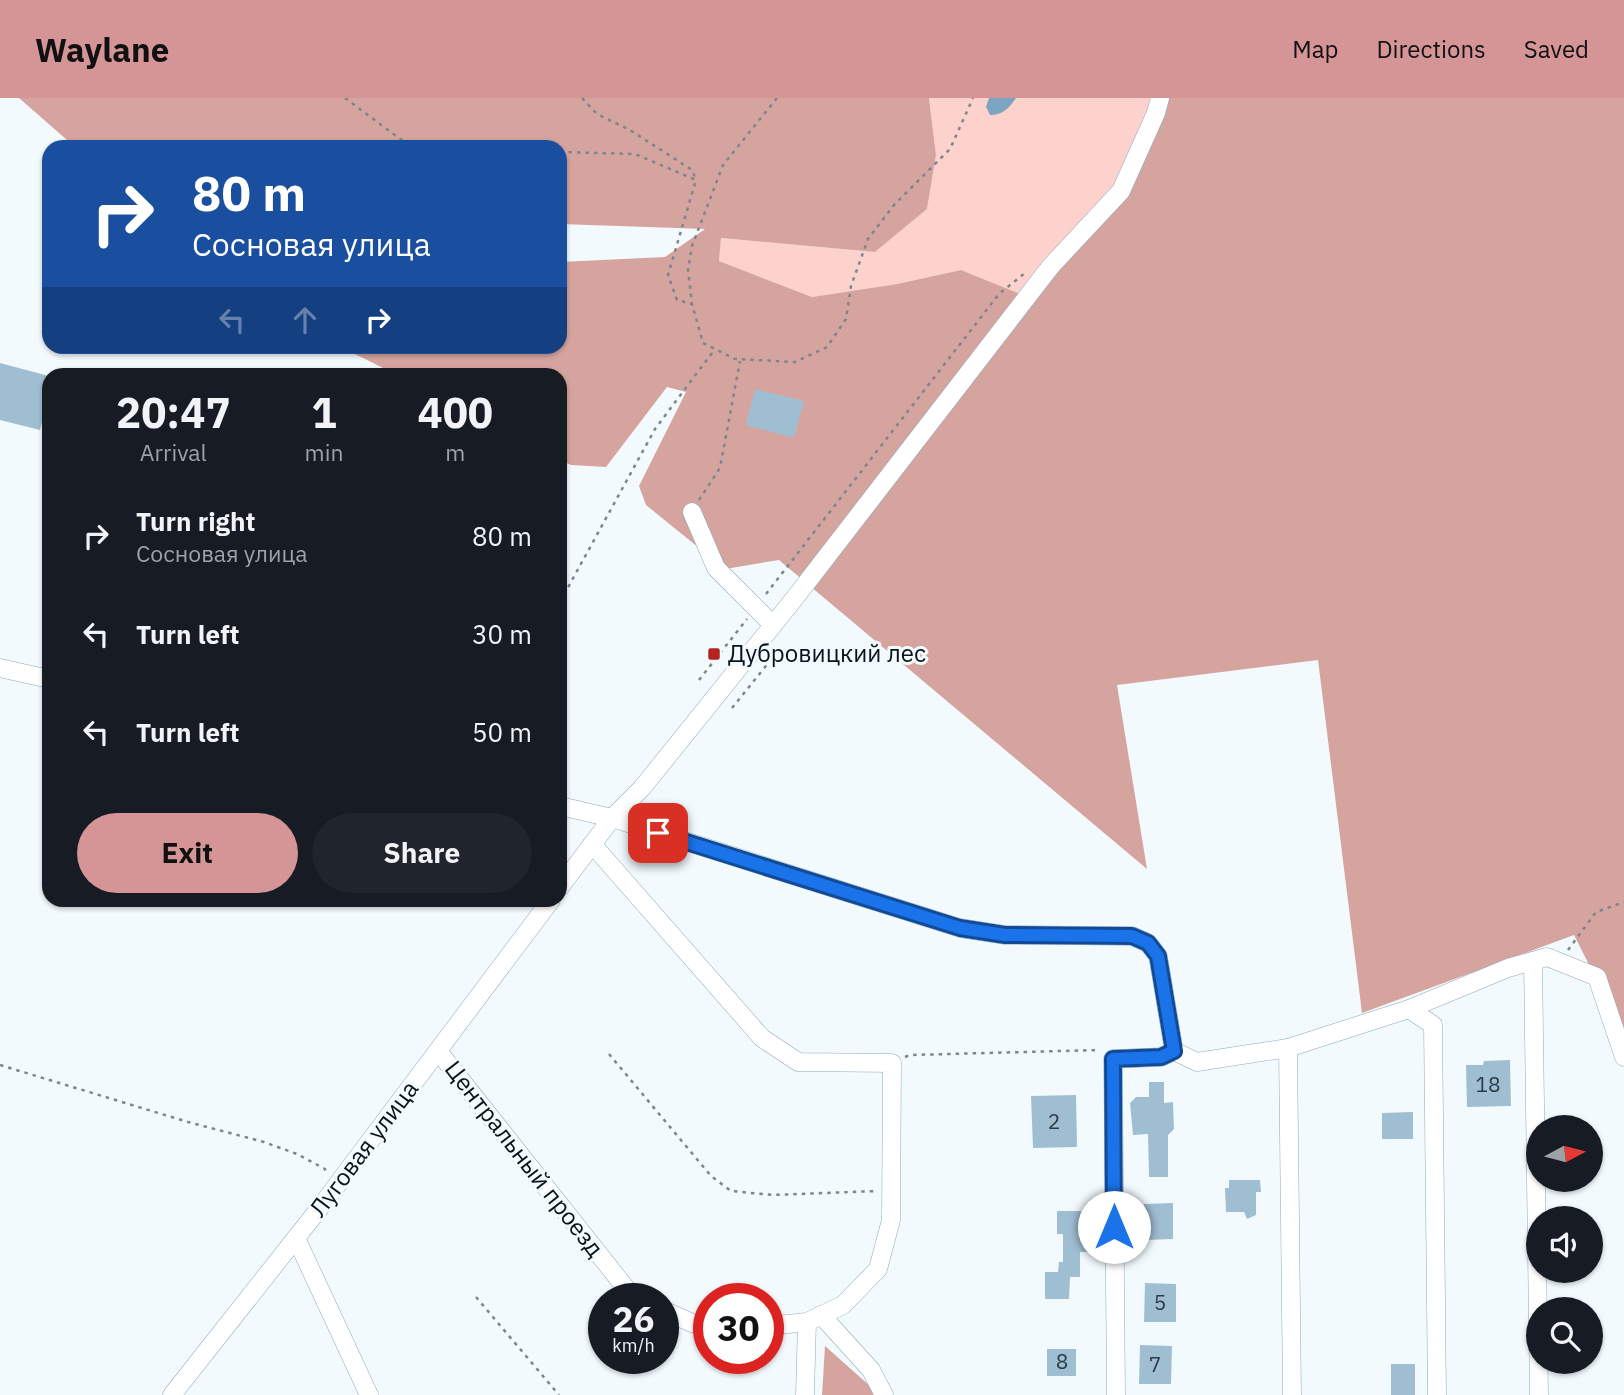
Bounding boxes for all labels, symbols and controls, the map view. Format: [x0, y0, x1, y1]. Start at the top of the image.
text: Waylane [35, 28, 169, 71]
text: Map [1292, 33, 1338, 65]
text: Directions [1376, 33, 1486, 65]
text: Saved [1524, 33, 1589, 65]
text: 80 m [192, 161, 306, 224]
icon: right [77, 168, 168, 259]
text: Сосновая улица [192, 223, 431, 265]
icon: left [213, 301, 251, 339]
icon: ahead [286, 301, 324, 339]
icon: right [359, 301, 397, 339]
text: 20:47 [116, 385, 231, 440]
text: 1 [311, 385, 337, 440]
text: 400 [417, 385, 493, 440]
text: Arrival [140, 437, 207, 467]
text: min [305, 437, 343, 467]
text: m [445, 437, 465, 467]
text: Turn right [136, 504, 255, 538]
icon: right [77, 517, 115, 555]
text: 80 m [472, 519, 532, 553]
text: Сосновая улица [136, 538, 308, 568]
icon: left [77, 615, 115, 653]
text: Turn left [136, 617, 239, 651]
text: 30 m [472, 617, 532, 651]
place label: Дубровицкий лес [728, 637, 926, 669]
marker: Дубровицкий лес [706, 646, 722, 662]
icon: left [77, 713, 115, 751]
text: Turn left [136, 715, 239, 749]
text: 50 m [472, 715, 532, 749]
pin [628, 803, 688, 863]
button: Exit [77, 813, 298, 893]
button: Share [312, 813, 532, 893]
icon: arrive [639, 814, 677, 852]
street label: Центральный проезд [438, 1054, 612, 1263]
house number: 18 [1475, 1070, 1501, 1098]
street label: Луговая улица [301, 1074, 425, 1223]
house number: 2 [1048, 1107, 1060, 1135]
north arrow [1526, 1115, 1603, 1192]
map controls [1526, 1115, 1603, 1374]
position arrow [1077, 1190, 1151, 1264]
button: sound [1526, 1206, 1603, 1283]
speed limit sign: 30 [693, 1283, 784, 1374]
house number: 5 [1154, 1288, 1166, 1316]
text: 26 [612, 1296, 655, 1342]
button: search [1526, 1297, 1603, 1374]
text: km/h [612, 1334, 655, 1357]
house number: 8 [1056, 1347, 1068, 1375]
house number: 7 [1149, 1350, 1161, 1378]

